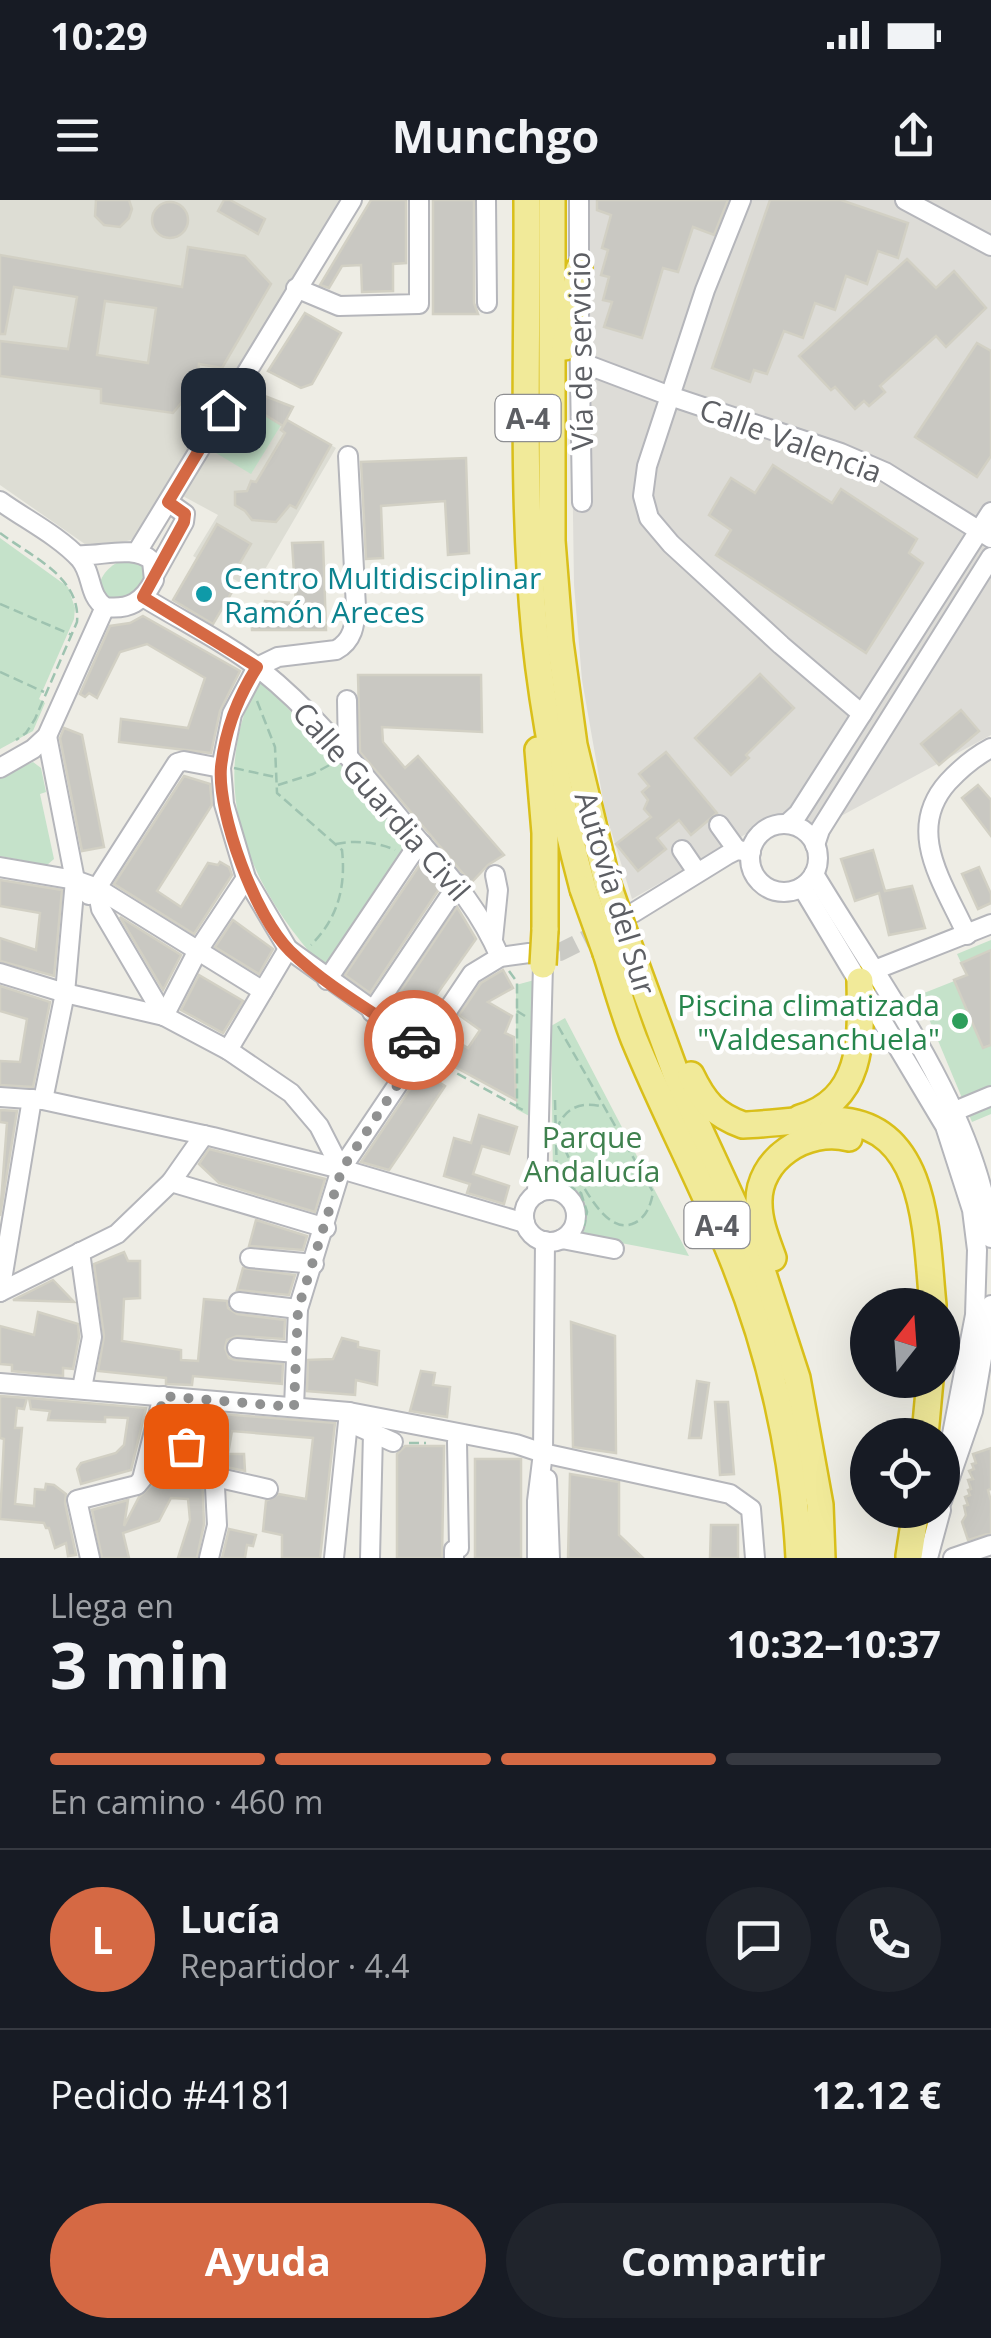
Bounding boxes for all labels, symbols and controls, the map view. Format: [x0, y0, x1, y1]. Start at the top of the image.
text: 10:29 [50, 9, 148, 61]
text: Munchgo [392, 105, 599, 166]
icon: menu [50, 108, 105, 163]
icon: share [886, 108, 941, 163]
street label: Vía de servicio [558, 251, 602, 451]
pin [181, 368, 266, 453]
icon: home [196, 383, 251, 438]
street label: Calle Valencia [694, 388, 888, 492]
road number: A-4 [496, 395, 560, 441]
place label: Centro Multidisciplinar Ramón Areces [224, 557, 541, 632]
marker: Centro Multidisciplinar Ramón Areces [193, 583, 215, 605]
street label: Calle Guardia Civil [284, 693, 480, 909]
street label: Autovía del Sur [566, 786, 666, 1000]
place label: Piscina climatizada "Valdesanchuela" [677, 984, 940, 1059]
courier [364, 990, 464, 1090]
marker: Piscina climatizada "Valdesanchuela" [949, 1010, 971, 1032]
icon: car [387, 1013, 442, 1068]
park label: Parque Andalucía [524, 1116, 660, 1191]
road number: A-4 [684, 1202, 750, 1248]
north arrow [850, 1288, 960, 1398]
map controls [850, 1288, 960, 1528]
pin [144, 1404, 229, 1489]
button: locate [850, 1418, 960, 1528]
icon: bag [159, 1419, 214, 1474]
text: Llega en [50, 1584, 174, 1627]
text: 10:32–10:37 [727, 1617, 941, 1669]
text: 3 min [50, 1620, 230, 1708]
text: En camino · 460 m [50, 1780, 323, 1823]
button: chat [706, 1887, 811, 1992]
button: phone [836, 1887, 941, 1992]
text: Lucía [180, 1892, 281, 1944]
text: L [92, 1913, 113, 1965]
text: Repartidor · 4.4 [180, 1944, 410, 1987]
text: Pedido #4181 [50, 2068, 294, 2120]
text: 12.12 € [812, 2068, 941, 2120]
button: Ayuda [50, 2203, 486, 2318]
button: Compartir [506, 2203, 941, 2318]

